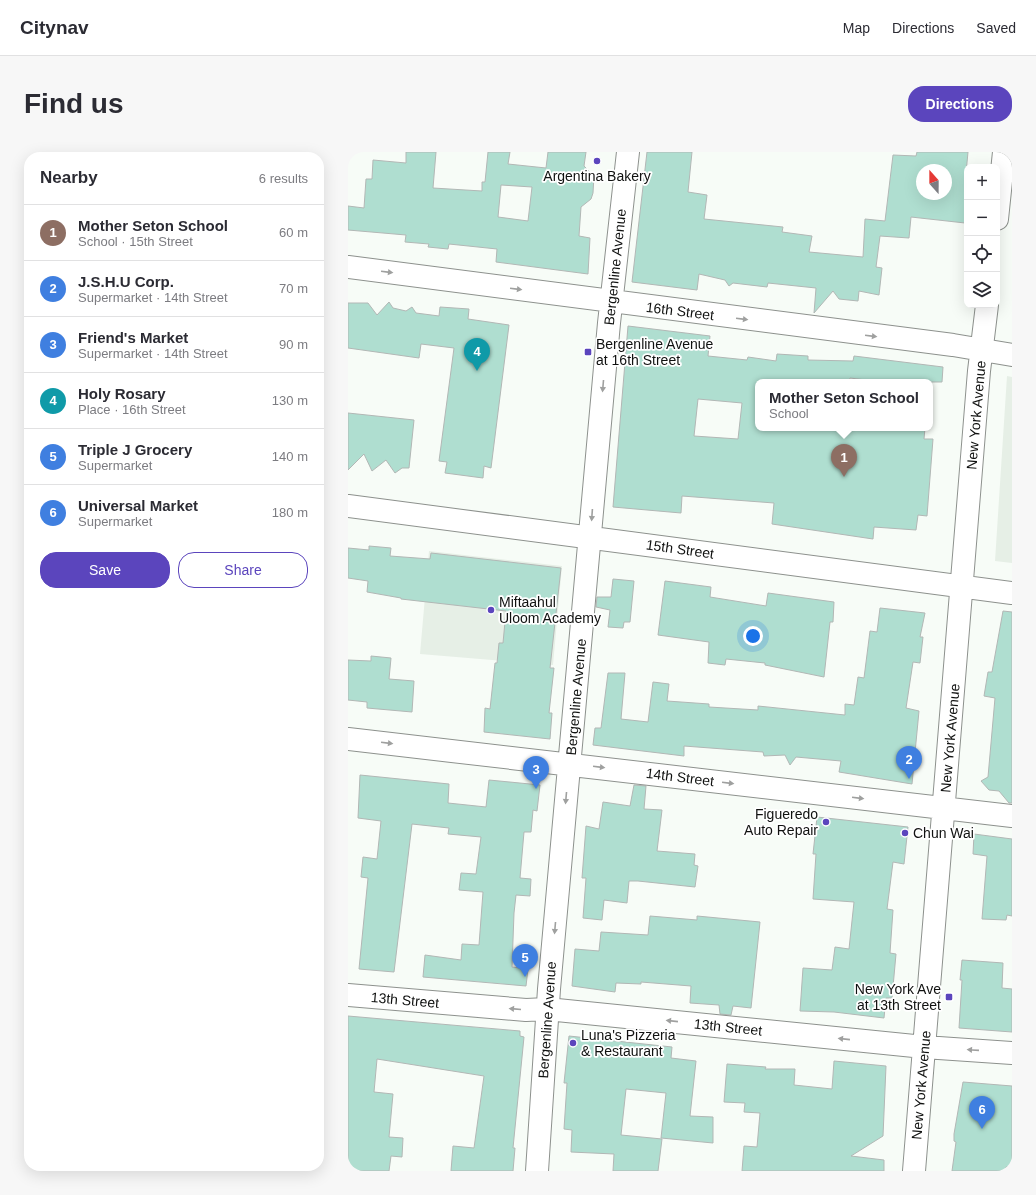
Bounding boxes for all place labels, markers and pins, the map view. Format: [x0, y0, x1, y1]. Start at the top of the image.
marker: Argentina Bakery [592, 156, 602, 166]
place label: Argentina Bakery [543, 168, 651, 184]
place label: Bergenline Avenue at 16th Street [596, 336, 713, 368]
pin: 4 [464, 338, 490, 371]
marker: Bergenline Avenue at 16th Street [583, 347, 593, 357]
pin: 1 [831, 444, 857, 477]
place label: Miftaahul Uloom Academy [499, 594, 601, 626]
marker: Miftaahul Uloom Academy [486, 605, 496, 615]
pin: 2 [896, 746, 922, 779]
pin: 3 [523, 756, 549, 789]
place label: Figueredo Auto Repair [744, 806, 818, 838]
marker: Figueredo Auto Repair [821, 817, 831, 827]
place label: Chun Wai [913, 825, 974, 841]
marker: Chun Wai [900, 828, 910, 838]
pin: 5 [512, 944, 538, 977]
place label: New York Ave at 13th Street [855, 981, 941, 1013]
marker: New York Ave at 13th Street [944, 992, 954, 1002]
place label: Luna's Pizzeria & Restaurant [581, 1027, 676, 1059]
marker: Luna's Pizzeria & Restaurant [568, 1038, 578, 1048]
pin: 6 [969, 1096, 995, 1129]

